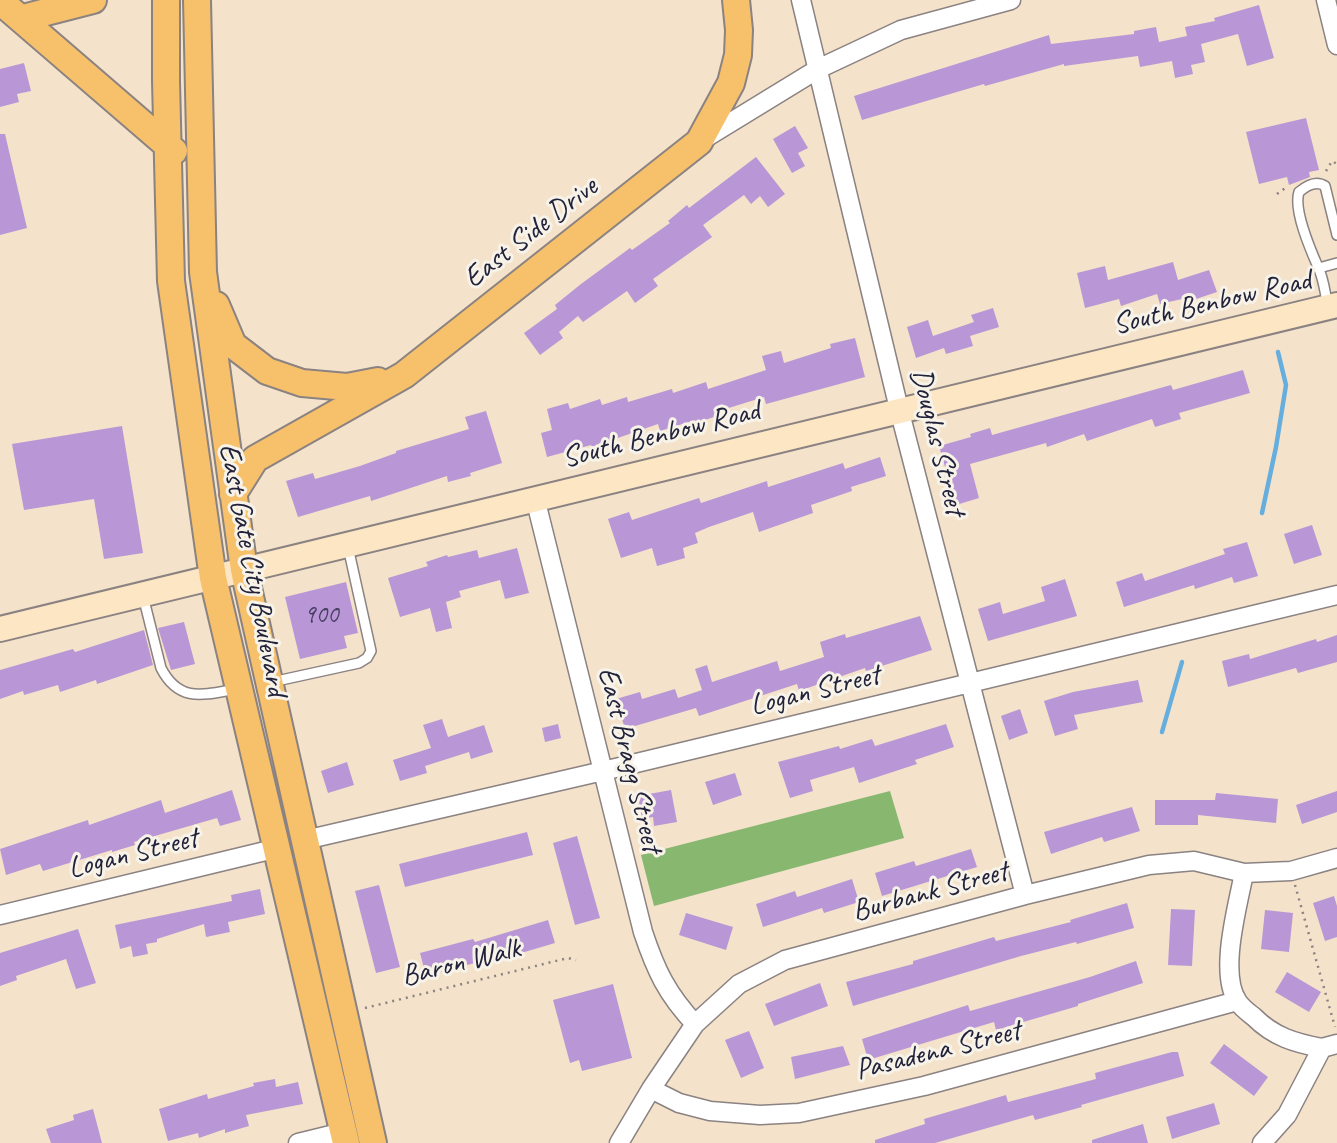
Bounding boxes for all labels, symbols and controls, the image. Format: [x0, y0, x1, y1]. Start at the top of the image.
street label: East Side Drive [457, 170, 605, 296]
street label: South Benbow Road [1109, 263, 1315, 343]
street label: Douglas Street [901, 365, 973, 519]
street label: South Benbow Road [559, 393, 763, 477]
street label: East Gate City Boulevard [210, 441, 294, 699]
house number: 900 [303, 599, 339, 631]
street label: Logan Street [747, 658, 883, 724]
street label: East Bragg Street [589, 664, 669, 856]
street label: Logan Street [65, 821, 201, 887]
street label: Burbank Street [848, 854, 1012, 930]
street label: Baron Walk [398, 931, 524, 995]
street label: Pasadena Street [852, 1013, 1024, 1089]

